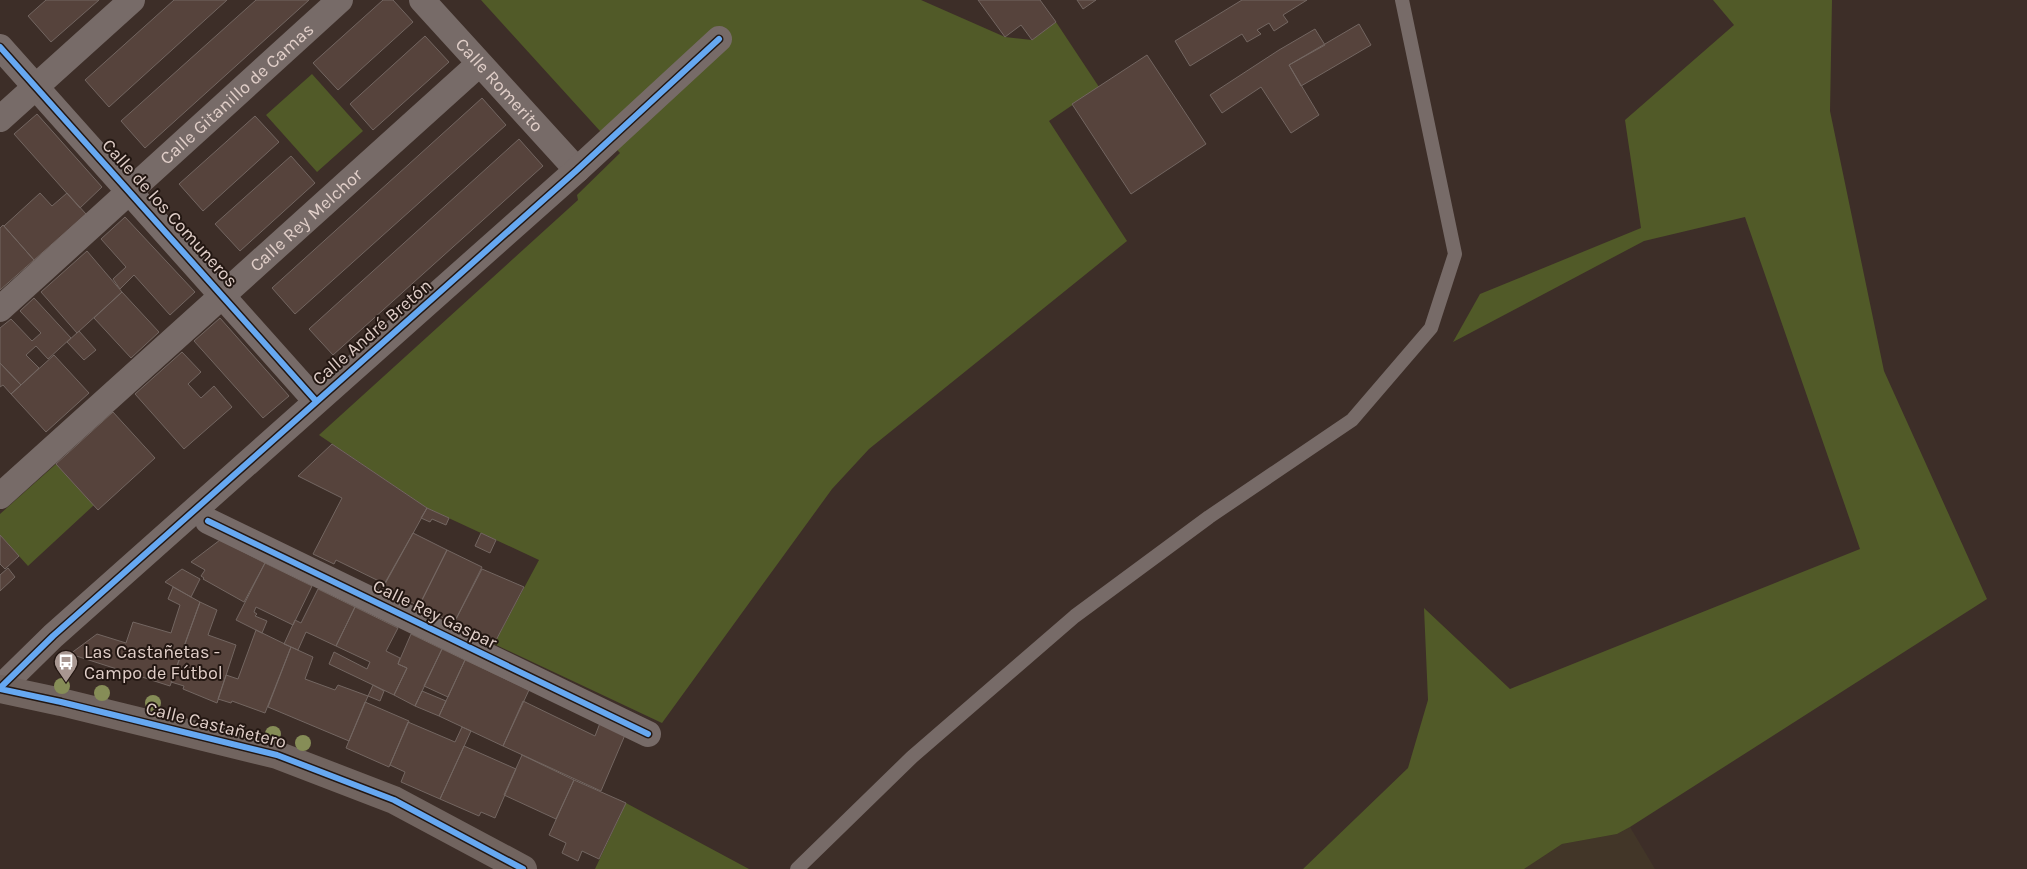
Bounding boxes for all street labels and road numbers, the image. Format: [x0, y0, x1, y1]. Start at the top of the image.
street label: Calle Gitanillo de Camas [155, 18, 318, 169]
street label: Calle Romerito [451, 33, 548, 137]
street label: Calle de los Comuneros [98, 134, 242, 292]
street label: Calle Rey Melchor [245, 163, 367, 276]
street label: Calle André Bretón [308, 274, 436, 390]
street label: Calle Rey Gaspar [369, 574, 501, 654]
street label: Calle Castañetero [143, 697, 289, 753]

